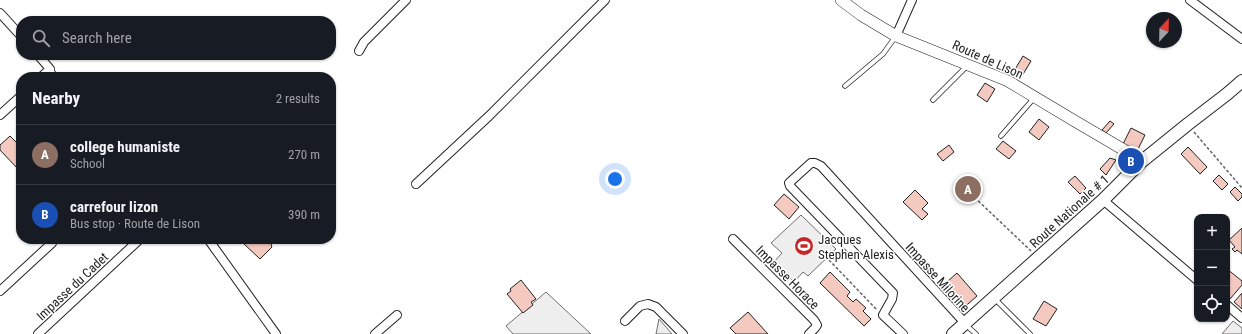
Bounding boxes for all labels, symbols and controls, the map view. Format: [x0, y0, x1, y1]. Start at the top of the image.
north arrow [1146, 12, 1182, 48]
search box [16, 16, 336, 60]
icon: search [30, 27, 52, 49]
text: Search here [62, 29, 132, 47]
street label: Route de Lison [950, 37, 1026, 82]
text: Nearby [32, 88, 80, 108]
text: 2 results [276, 91, 320, 106]
text: college humaniste [70, 138, 180, 156]
pin: B [1118, 146, 1144, 176]
text: A [41, 147, 49, 162]
text: 270 m [288, 147, 320, 162]
text: School [70, 156, 105, 171]
your location [605, 169, 625, 189]
street label: Route Nationale # 1 [1027, 172, 1112, 251]
pin: A [955, 174, 981, 204]
text: carrefour lizon [70, 198, 158, 216]
text: B [41, 207, 49, 222]
text: 390 m [288, 207, 320, 222]
map controls [1194, 214, 1230, 322]
button: + [1194, 214, 1230, 250]
text: Bus stop · Route de Lison [70, 216, 200, 231]
place label: Jacques Stephen Alexis [818, 232, 894, 262]
sports icon: Jacques Stephen Alexis [793, 235, 815, 257]
street label: Impasse Milorine [903, 240, 973, 315]
street label: Impasse Horace [753, 243, 822, 312]
street label: Impasse du Cadet [33, 249, 111, 323]
button: − [1194, 250, 1230, 286]
button: locate [1194, 286, 1230, 322]

